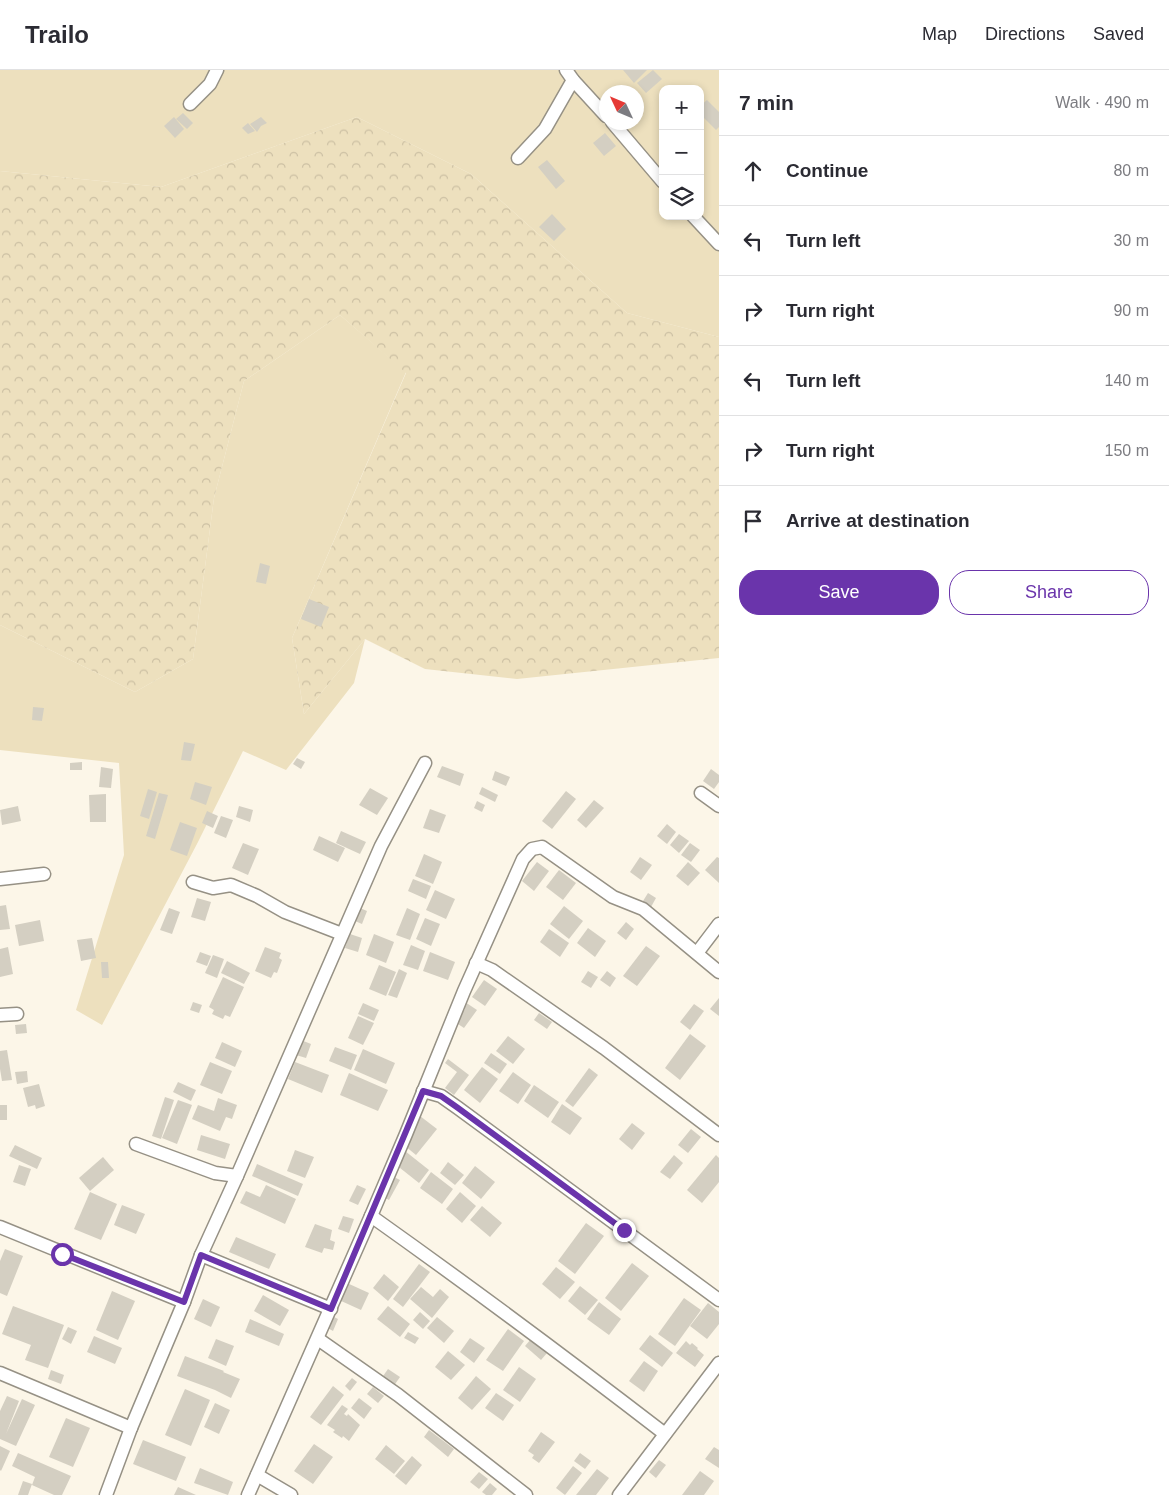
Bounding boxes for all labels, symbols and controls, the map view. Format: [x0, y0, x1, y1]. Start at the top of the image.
text: Trailo [25, 21, 89, 48]
text: Map [922, 24, 957, 44]
text: Directions [985, 24, 1065, 44]
text: Saved [1093, 24, 1144, 44]
north arrow [599, 85, 644, 130]
map controls [659, 85, 704, 220]
button: + [659, 85, 704, 130]
text: 7 min [739, 91, 794, 114]
text: Walk · 490 m [1055, 94, 1149, 111]
button: − [659, 130, 704, 175]
icon: ahead [739, 157, 767, 185]
text: Continue [786, 160, 868, 181]
text: 80 m [1113, 162, 1149, 179]
button: layers [659, 175, 704, 220]
icon: left [739, 227, 767, 255]
text: Turn left [786, 230, 861, 251]
text: 30 m [1113, 232, 1149, 249]
icon: right [739, 297, 767, 325]
text: Turn right [786, 300, 874, 321]
text: 90 m [1113, 302, 1149, 319]
icon: left [739, 367, 767, 395]
text: Turn left [786, 370, 861, 391]
text: 140 m [1105, 372, 1149, 389]
icon: right [739, 437, 767, 465]
text: Turn right [786, 440, 874, 461]
text: 150 m [1105, 442, 1149, 459]
icon: arrive [739, 507, 767, 535]
text: Arrive at destination [786, 510, 970, 531]
button: Save [739, 570, 939, 615]
button: Share [949, 570, 1149, 615]
route end [613, 1219, 636, 1242]
route start [51, 1243, 74, 1266]

